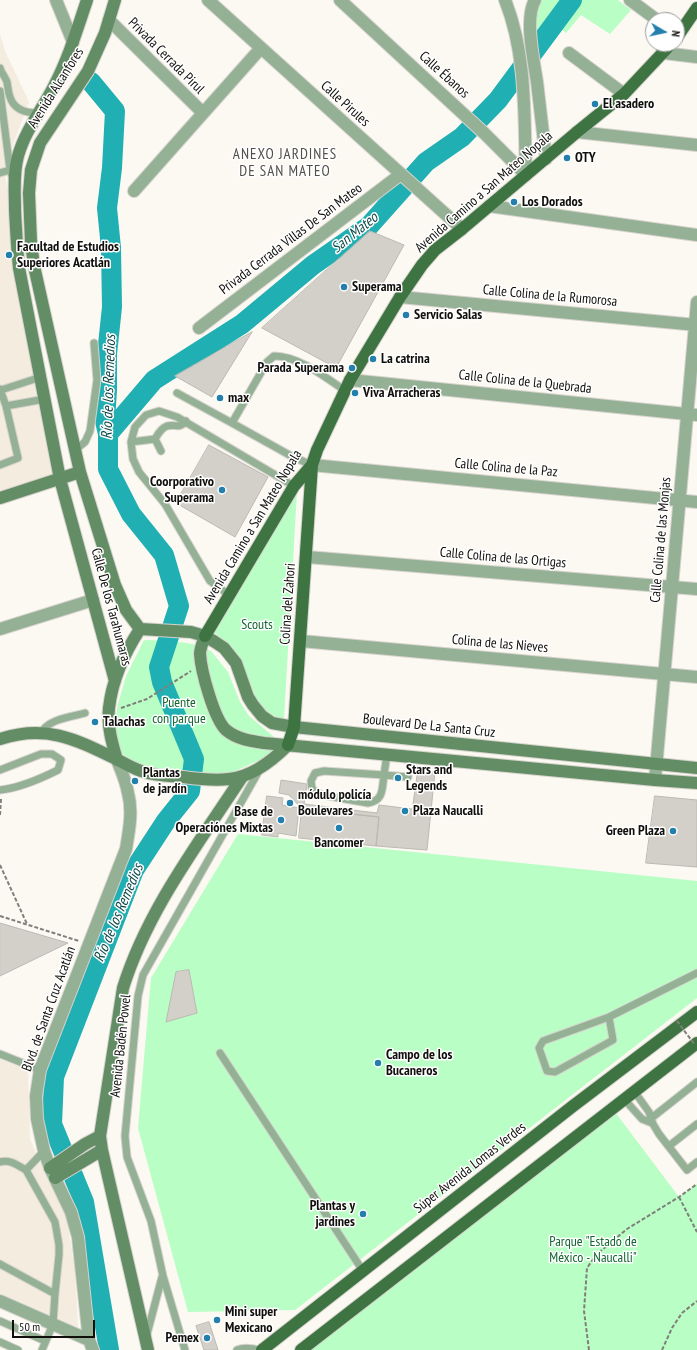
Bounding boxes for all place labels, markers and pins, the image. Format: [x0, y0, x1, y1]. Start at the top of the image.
place label: El asadero [603, 96, 654, 112]
marker: El asadero [590, 99, 600, 109]
place label: OTY [575, 150, 596, 166]
marker: OTY [562, 153, 572, 163]
place label: Los Dorados [522, 194, 583, 210]
marker: Los Dorados [509, 197, 519, 207]
place label: Facultad de Estudios Superiores Acatlán [17, 239, 119, 272]
marker: Facultad de Estudios Superiores Acatlán [4, 250, 14, 260]
place label: Superama [352, 279, 402, 295]
marker: Superama [339, 282, 349, 292]
place label: Servicio Salas [414, 307, 482, 323]
marker: Servicio Salas [401, 310, 411, 320]
place label: La catrina [381, 351, 430, 367]
marker: La catrina [368, 354, 378, 364]
place label: Parada Superama [258, 360, 344, 376]
marker: Parada Superama [347, 363, 357, 373]
place label: Viva Arracheras [363, 385, 440, 401]
marker: Viva Arracheras [350, 388, 360, 398]
place label: max [228, 390, 249, 406]
marker: max [215, 393, 225, 403]
place label: Coorporativo Superama [150, 474, 214, 506]
marker: Coorporativo Superama [217, 485, 227, 495]
place label: Talachas [103, 714, 145, 730]
marker: Talachas [90, 717, 100, 727]
place label: Stars and Legends [406, 762, 452, 794]
place label: Plantas de jardín [143, 765, 187, 798]
marker: Stars and Legends [393, 773, 403, 783]
marker: Plantas de jardín [130, 776, 140, 786]
place label: módulo policía Boulevares [298, 787, 371, 820]
marker: módulo policía Boulevares [285, 798, 295, 808]
place label: Plaza Naucalli [413, 803, 483, 819]
place label: Base de Operaciónes Mixtas [175, 804, 273, 836]
marker: Plaza Naucalli [400, 806, 410, 816]
marker: Base de Operaciónes Mixtas [276, 815, 286, 825]
marker: Bancomer [334, 823, 344, 833]
place label: Green Plaza [606, 823, 665, 839]
marker: Green Plaza [668, 826, 678, 836]
place label: Bancomer [314, 835, 364, 851]
place label: Campo de los Bucaneros [386, 1047, 452, 1080]
marker: Campo de los Bucaneros [373, 1058, 383, 1068]
place label: Plantas y jardines [310, 1198, 355, 1230]
marker: Plantas y jardines [358, 1209, 368, 1219]
place label: Mini super Mexicano [225, 1304, 277, 1336]
marker: Mini super Mexicano [212, 1315, 222, 1325]
place label: Pemex [166, 1330, 199, 1346]
marker: Pemex [202, 1333, 212, 1343]

